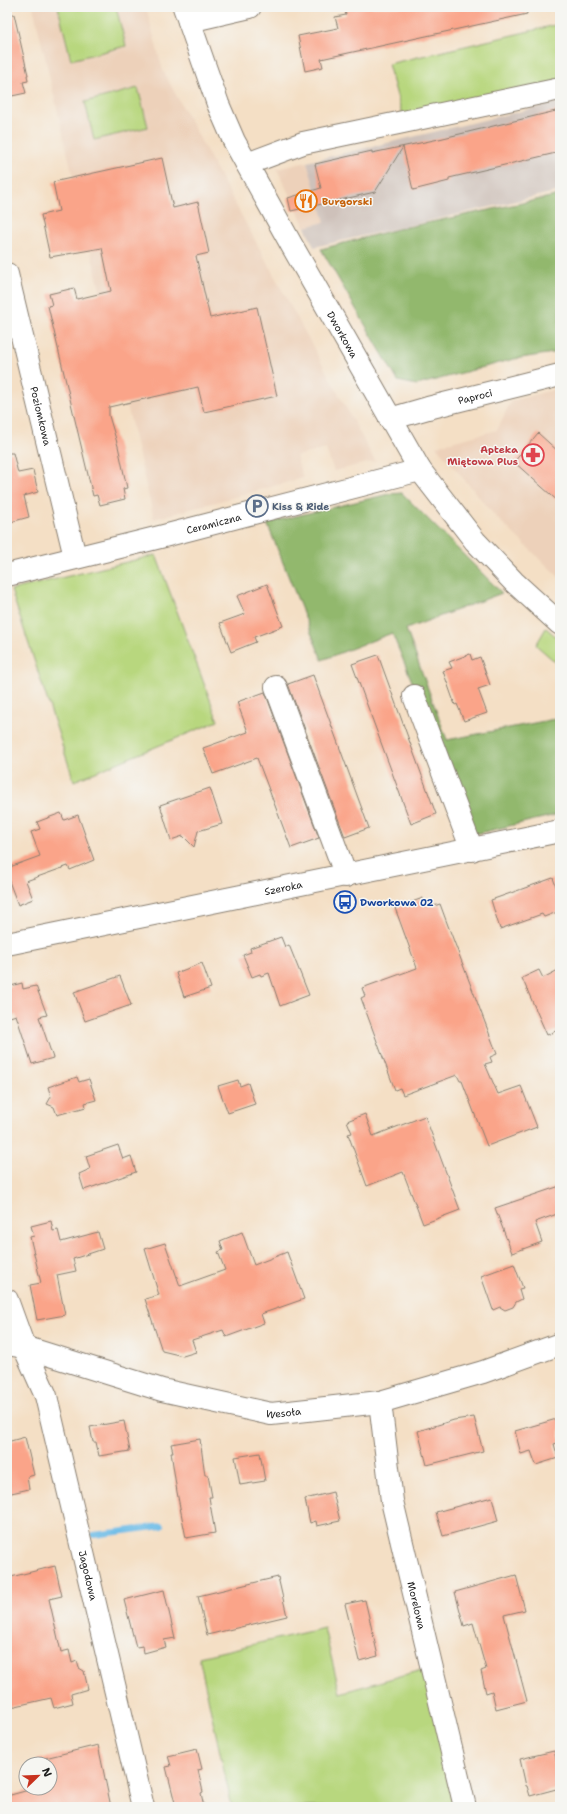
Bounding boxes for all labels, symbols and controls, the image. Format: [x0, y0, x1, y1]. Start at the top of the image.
restaurant icon: Burgorski [293, 188, 319, 214]
place label: Burgorski [322, 195, 372, 208]
street label: Dworkowa [324, 309, 361, 361]
street label: Poziomkowa [27, 385, 54, 448]
street label: Paproci [457, 386, 494, 407]
pharmacy icon: Apteka Miętowa Plus [520, 442, 546, 468]
place label: Apteka Miętowa Plus [447, 443, 518, 468]
parking icon: Kiss & Ride [244, 493, 270, 519]
place label: Kiss & Ride [272, 500, 329, 513]
street label: Ceramiczna [185, 510, 243, 537]
street label: Szeroka [263, 878, 304, 898]
bus stop icon: Dworkowa 02 [332, 889, 358, 915]
place label: Dworkowa 02 [360, 896, 434, 909]
street label: Wesoła [265, 1405, 303, 1422]
street label: Jagodowa [76, 1549, 100, 1603]
street label: Morelowa [404, 1580, 429, 1631]
north arrow [18, 1756, 58, 1796]
text: N [38, 1765, 55, 1779]

